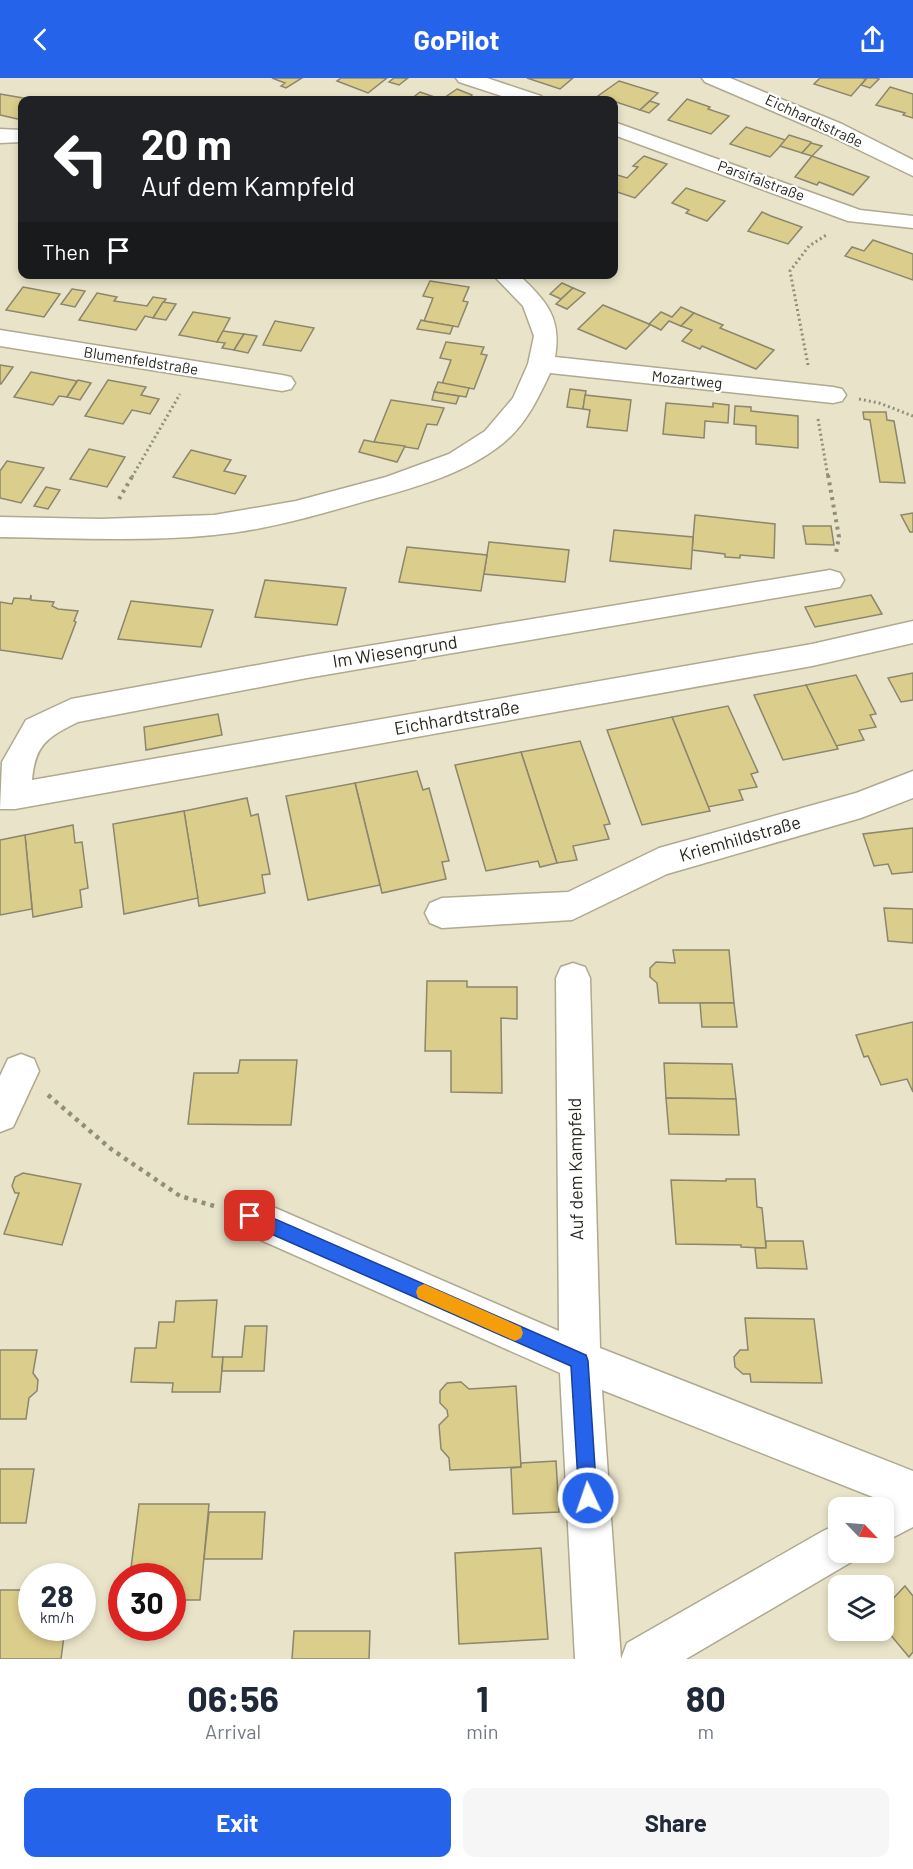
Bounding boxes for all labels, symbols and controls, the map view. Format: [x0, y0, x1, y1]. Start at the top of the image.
icon: back [24, 23, 57, 56]
text: GoPilot [413, 23, 500, 55]
icon: share [856, 23, 889, 56]
street label: Eichhardtstraße [763, 90, 866, 151]
text: 20 m [141, 118, 232, 168]
icon: left [42, 120, 120, 198]
street label: Parsifalstraße [715, 156, 807, 204]
text: Auf dem Kampfeld [141, 169, 355, 201]
icon: arrive [102, 234, 135, 267]
text: Then [42, 238, 90, 264]
street label: Blumenfeldstraße [83, 342, 200, 378]
street label: Mozartweg [651, 366, 723, 392]
street label: Im Wiesengrund [331, 630, 459, 672]
street label: Eichhardtstraße [392, 695, 521, 739]
street label: Kriemhildstraße [676, 810, 803, 866]
street label: Auf dem Kampfeld [563, 1098, 587, 1241]
pin [224, 1190, 275, 1241]
icon: arrive [233, 1199, 266, 1232]
position arrow [556, 1466, 620, 1530]
north arrow [828, 1497, 894, 1563]
map controls [828, 1497, 894, 1641]
speed limit sign: 30 [108, 1563, 186, 1641]
button: layers [828, 1575, 894, 1641]
text: 28 [40, 1577, 74, 1613]
text: km/h [40, 1608, 74, 1626]
text: 06:56 [187, 1676, 279, 1719]
text: 1 [476, 1676, 489, 1719]
text: 80 [686, 1676, 726, 1719]
text: Arrival [205, 1719, 261, 1743]
text: min [466, 1719, 499, 1743]
text: m [698, 1719, 714, 1743]
button: Exit [24, 1788, 451, 1857]
button: Share [463, 1788, 889, 1857]

